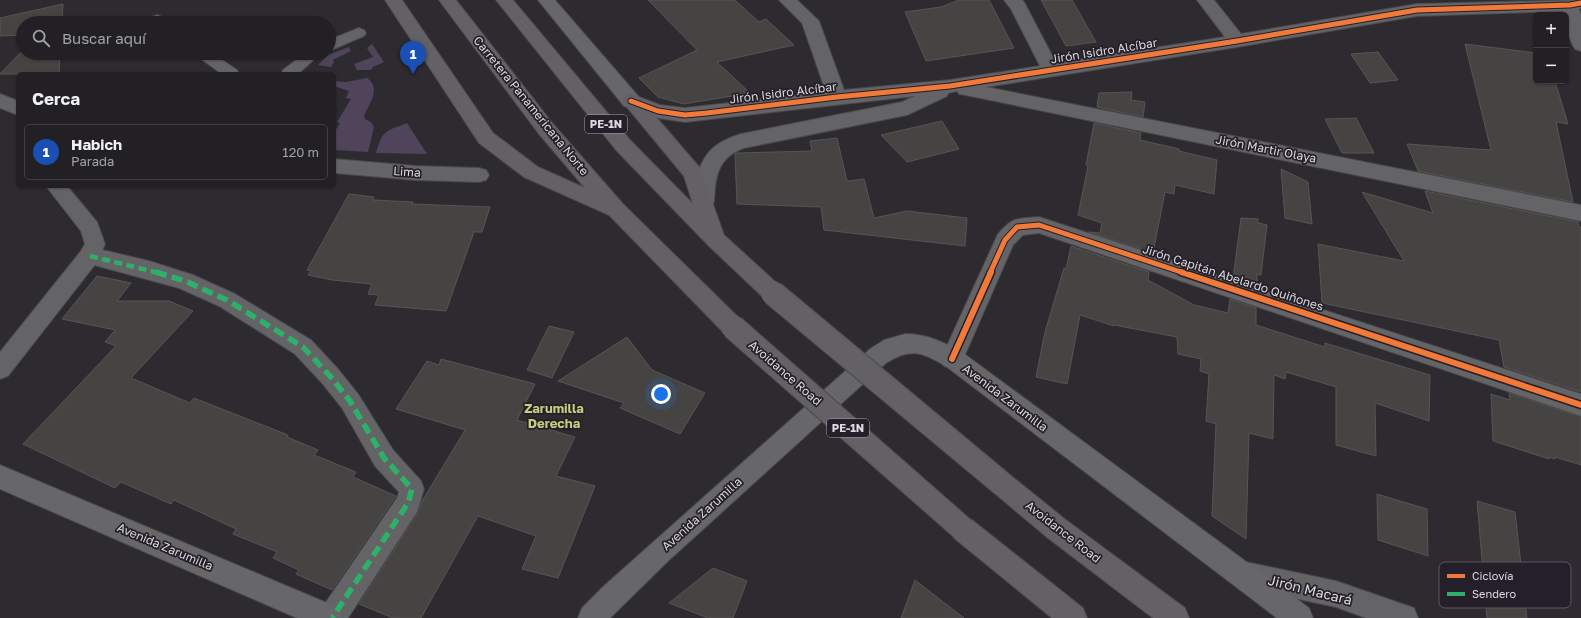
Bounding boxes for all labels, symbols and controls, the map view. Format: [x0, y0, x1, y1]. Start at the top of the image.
map controls [1533, 12, 1569, 84]
button: + [1533, 12, 1569, 48]
search box [16, 16, 336, 60]
icon: search [30, 27, 52, 49]
text: Buscar aquí [62, 29, 146, 47]
street label: Carretera Panamericana Norte [471, 33, 592, 178]
street label: Jirón Isidro Alcíbar [1049, 35, 1159, 66]
pin: 1 [400, 41, 426, 74]
button: − [1533, 48, 1569, 84]
street label: Jirón Isidro Alcíbar [728, 78, 838, 107]
text: Cerca [32, 88, 80, 109]
road number: PE-1N [585, 115, 627, 133]
street label: Jirón Martir Olaya [1215, 131, 1318, 166]
text: Habich [71, 135, 122, 153]
text: 1 [43, 144, 49, 160]
text: 120 m [282, 144, 319, 160]
text: Parada [71, 153, 114, 169]
street label: Lima [393, 163, 421, 180]
street label: Jirón Capitán Abelardo Quiñones [1141, 241, 1325, 314]
street label: Avoidance Road [746, 337, 825, 408]
street label: Avenida Zarumilla [960, 361, 1051, 435]
your location [651, 384, 671, 404]
district label: Zarumilla Derecha [524, 400, 584, 431]
road number: PE-1N [827, 419, 869, 437]
street label: Avenida Zarumilla [658, 474, 745, 554]
street label: Avoidance Road [1023, 497, 1104, 566]
street label: Avenida Zarumilla [115, 520, 215, 574]
legend [1439, 562, 1571, 608]
text: Ciclovía [1472, 569, 1514, 582]
street label: Jirón Macará [1266, 571, 1354, 608]
text: Sendero [1472, 587, 1517, 600]

